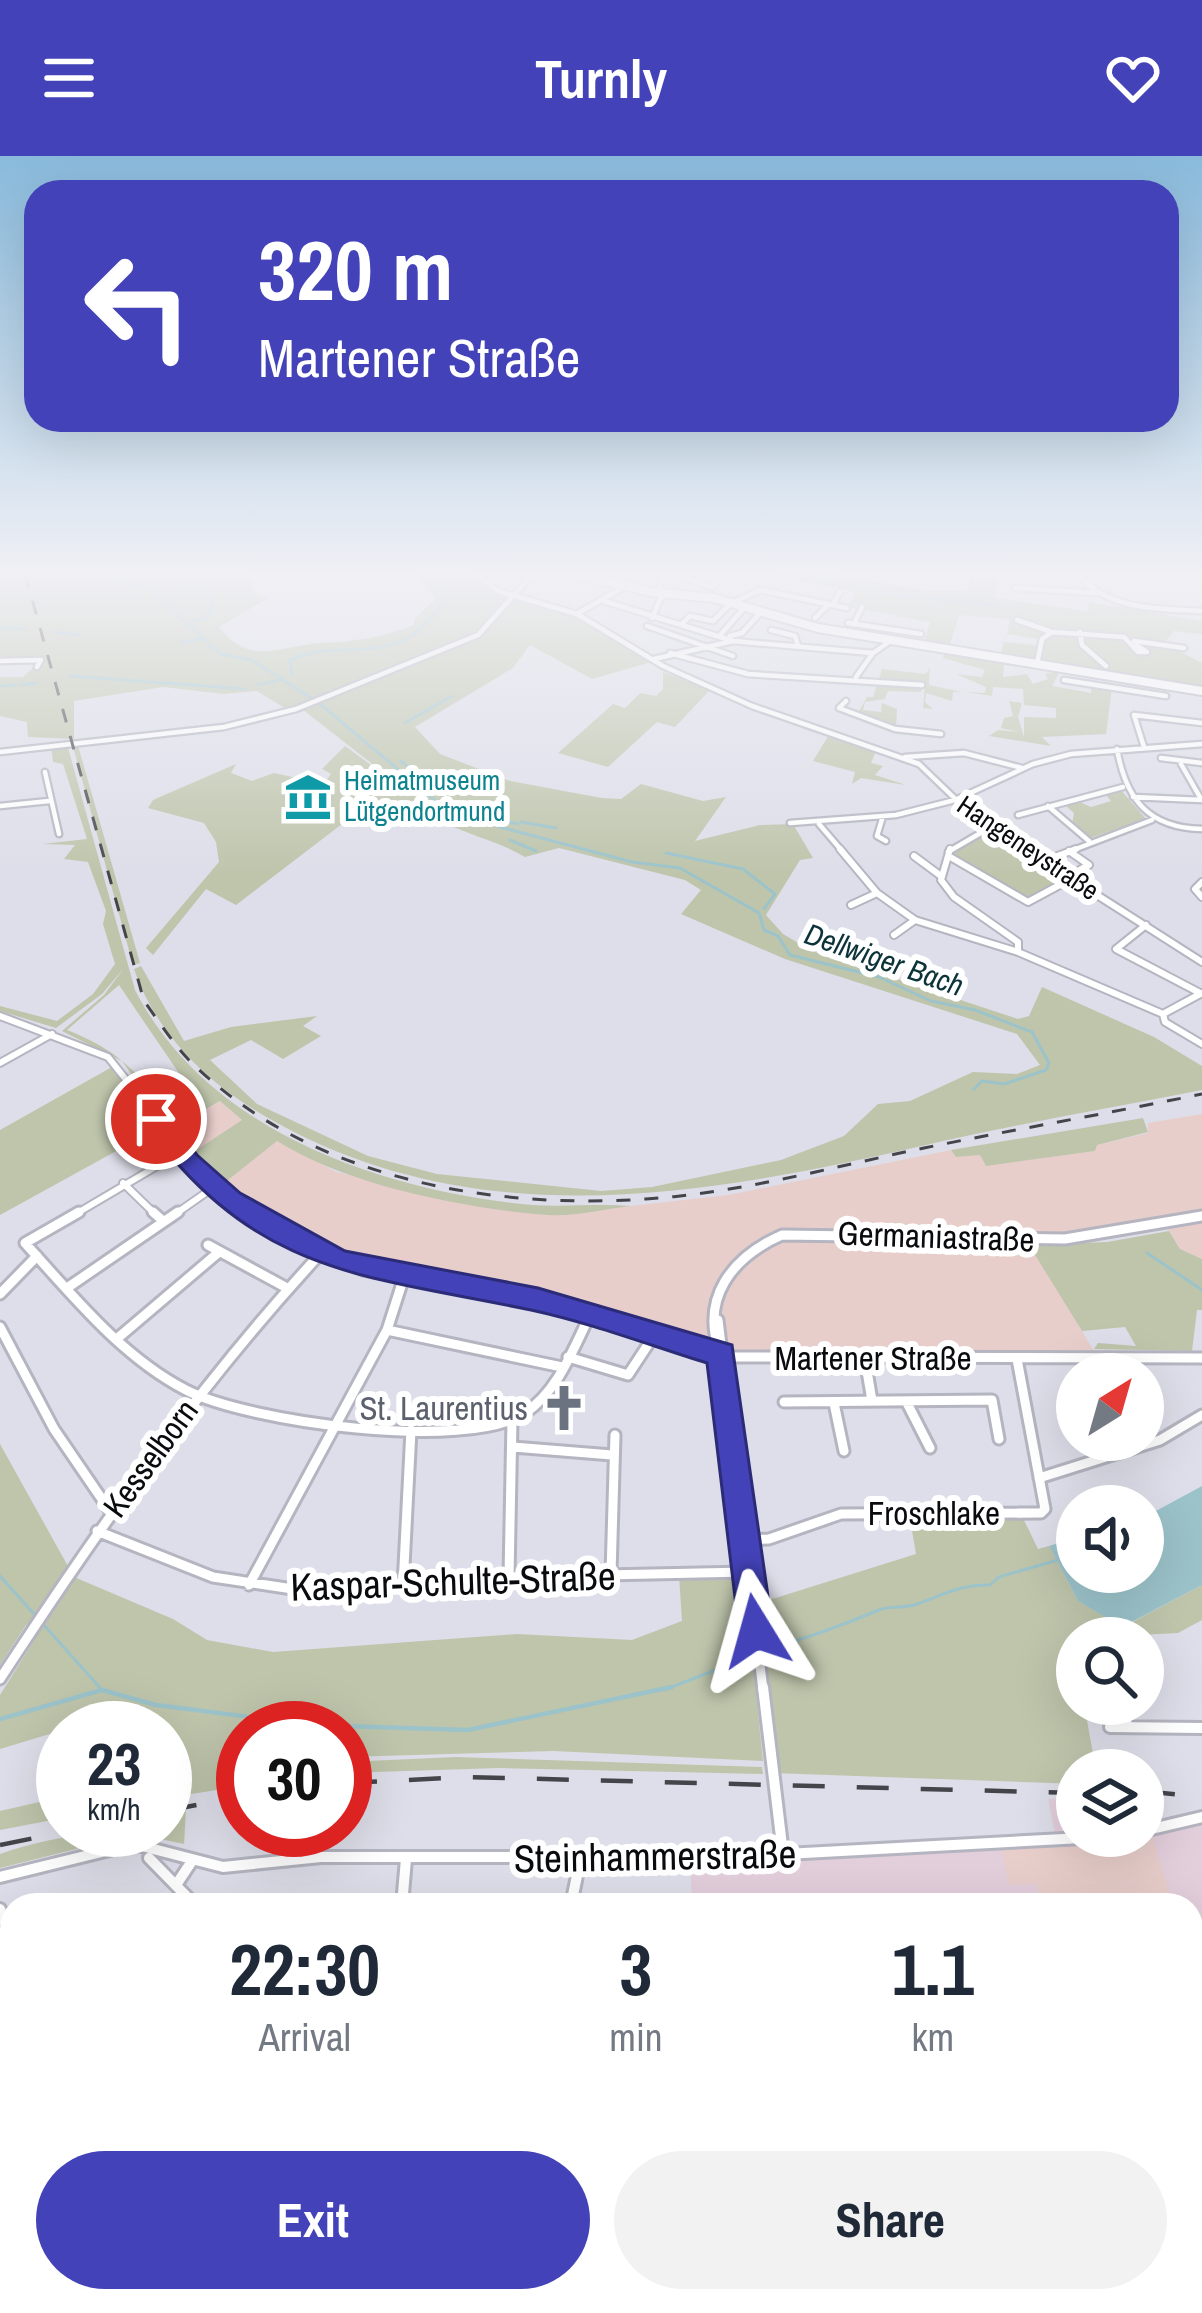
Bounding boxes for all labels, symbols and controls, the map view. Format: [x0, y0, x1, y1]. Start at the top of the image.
text: Turnly [535, 42, 667, 115]
icon: menu [36, 45, 102, 111]
icon: heart [1100, 45, 1166, 111]
text: 320 m [258, 213, 453, 326]
icon: left [60, 228, 216, 384]
text: Martener Straße [258, 321, 580, 394]
place label: Heimatmuseum Lütgendortmund [344, 762, 505, 829]
museum icon: Heimatmuseum Lütgendortmund [283, 772, 333, 822]
street label: Hangeneystraße [951, 786, 1106, 908]
water label: Dellwiger Bach [800, 913, 969, 1005]
pin [105, 1068, 207, 1170]
icon: arrive [123, 1086, 189, 1152]
street label: Germaniastraße [837, 1211, 1035, 1261]
street label: Martener Straße [774, 1336, 972, 1380]
north arrow [1056, 1353, 1164, 1461]
map controls [1056, 1353, 1164, 1857]
church icon: St. Laurentius [539, 1383, 589, 1433]
place label: St. Laurentius [360, 1386, 528, 1430]
street label: Kesselborn [92, 1390, 208, 1526]
button: sound [1056, 1485, 1164, 1593]
street label: Froschlake [868, 1491, 1000, 1535]
street label: Kaspar-Schulte-Straße [290, 1549, 616, 1613]
position arrow [693, 1568, 819, 1694]
button: search [1056, 1617, 1164, 1725]
speed limit sign: 30 [216, 1701, 372, 1857]
text: 23 [87, 1723, 141, 1804]
button: layers [1056, 1749, 1164, 1857]
text: km/h [87, 1789, 141, 1829]
street label: Steinhammerstraße [513, 1828, 797, 1884]
text: 22:30 [229, 1920, 380, 2017]
text: 3 [620, 1920, 652, 2017]
text: 1.1 [892, 1920, 974, 2017]
text: Arrival [258, 2011, 351, 2063]
text: min [609, 2011, 663, 2063]
text: km [911, 2011, 954, 2063]
button: Exit [36, 2151, 590, 2289]
button: Share [614, 2151, 1167, 2289]

